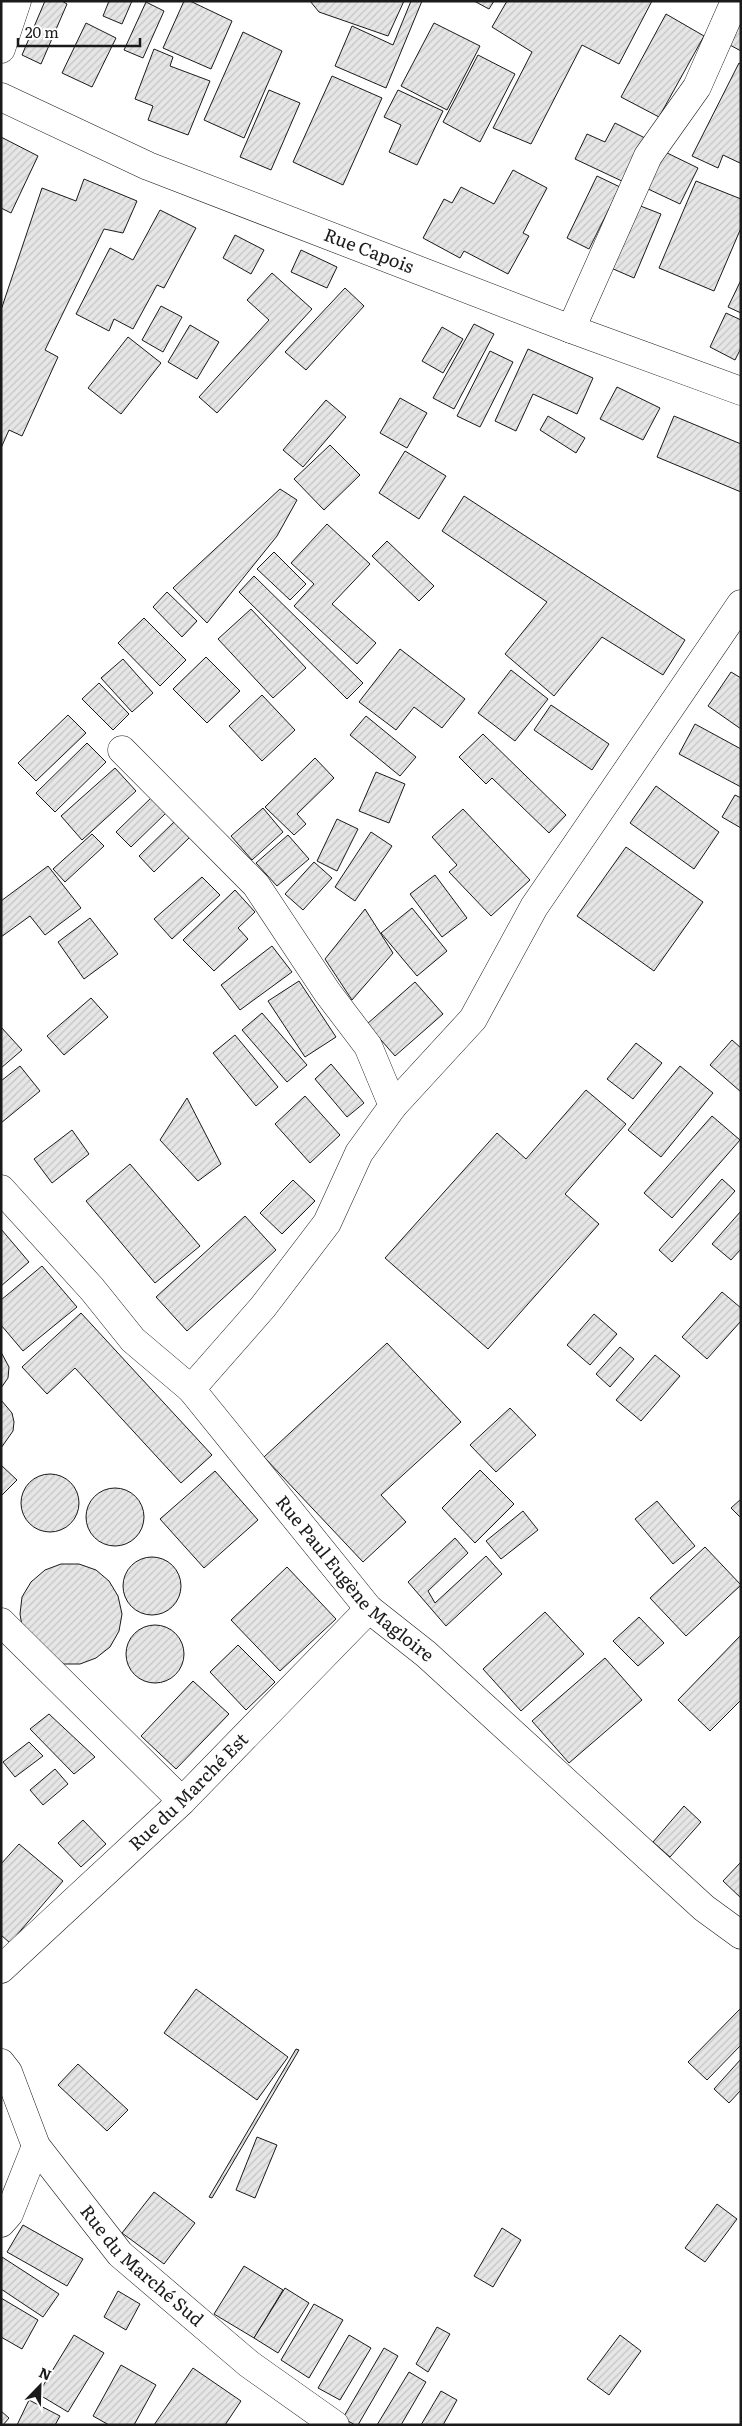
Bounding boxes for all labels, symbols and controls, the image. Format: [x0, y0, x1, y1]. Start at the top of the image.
scale bar [18, 15, 140, 47]
text: 20 m [25, 20, 59, 43]
street label: Rue Capois [320, 220, 418, 279]
street label: Rue Paul Eugène Magloire [270, 1489, 441, 1667]
street label: Rue du Marché Est [122, 1725, 254, 1856]
street label: Rue du Marché Sud [75, 2198, 210, 2332]
north arrow [15, 2361, 65, 2411]
text: N [36, 2362, 55, 2385]

